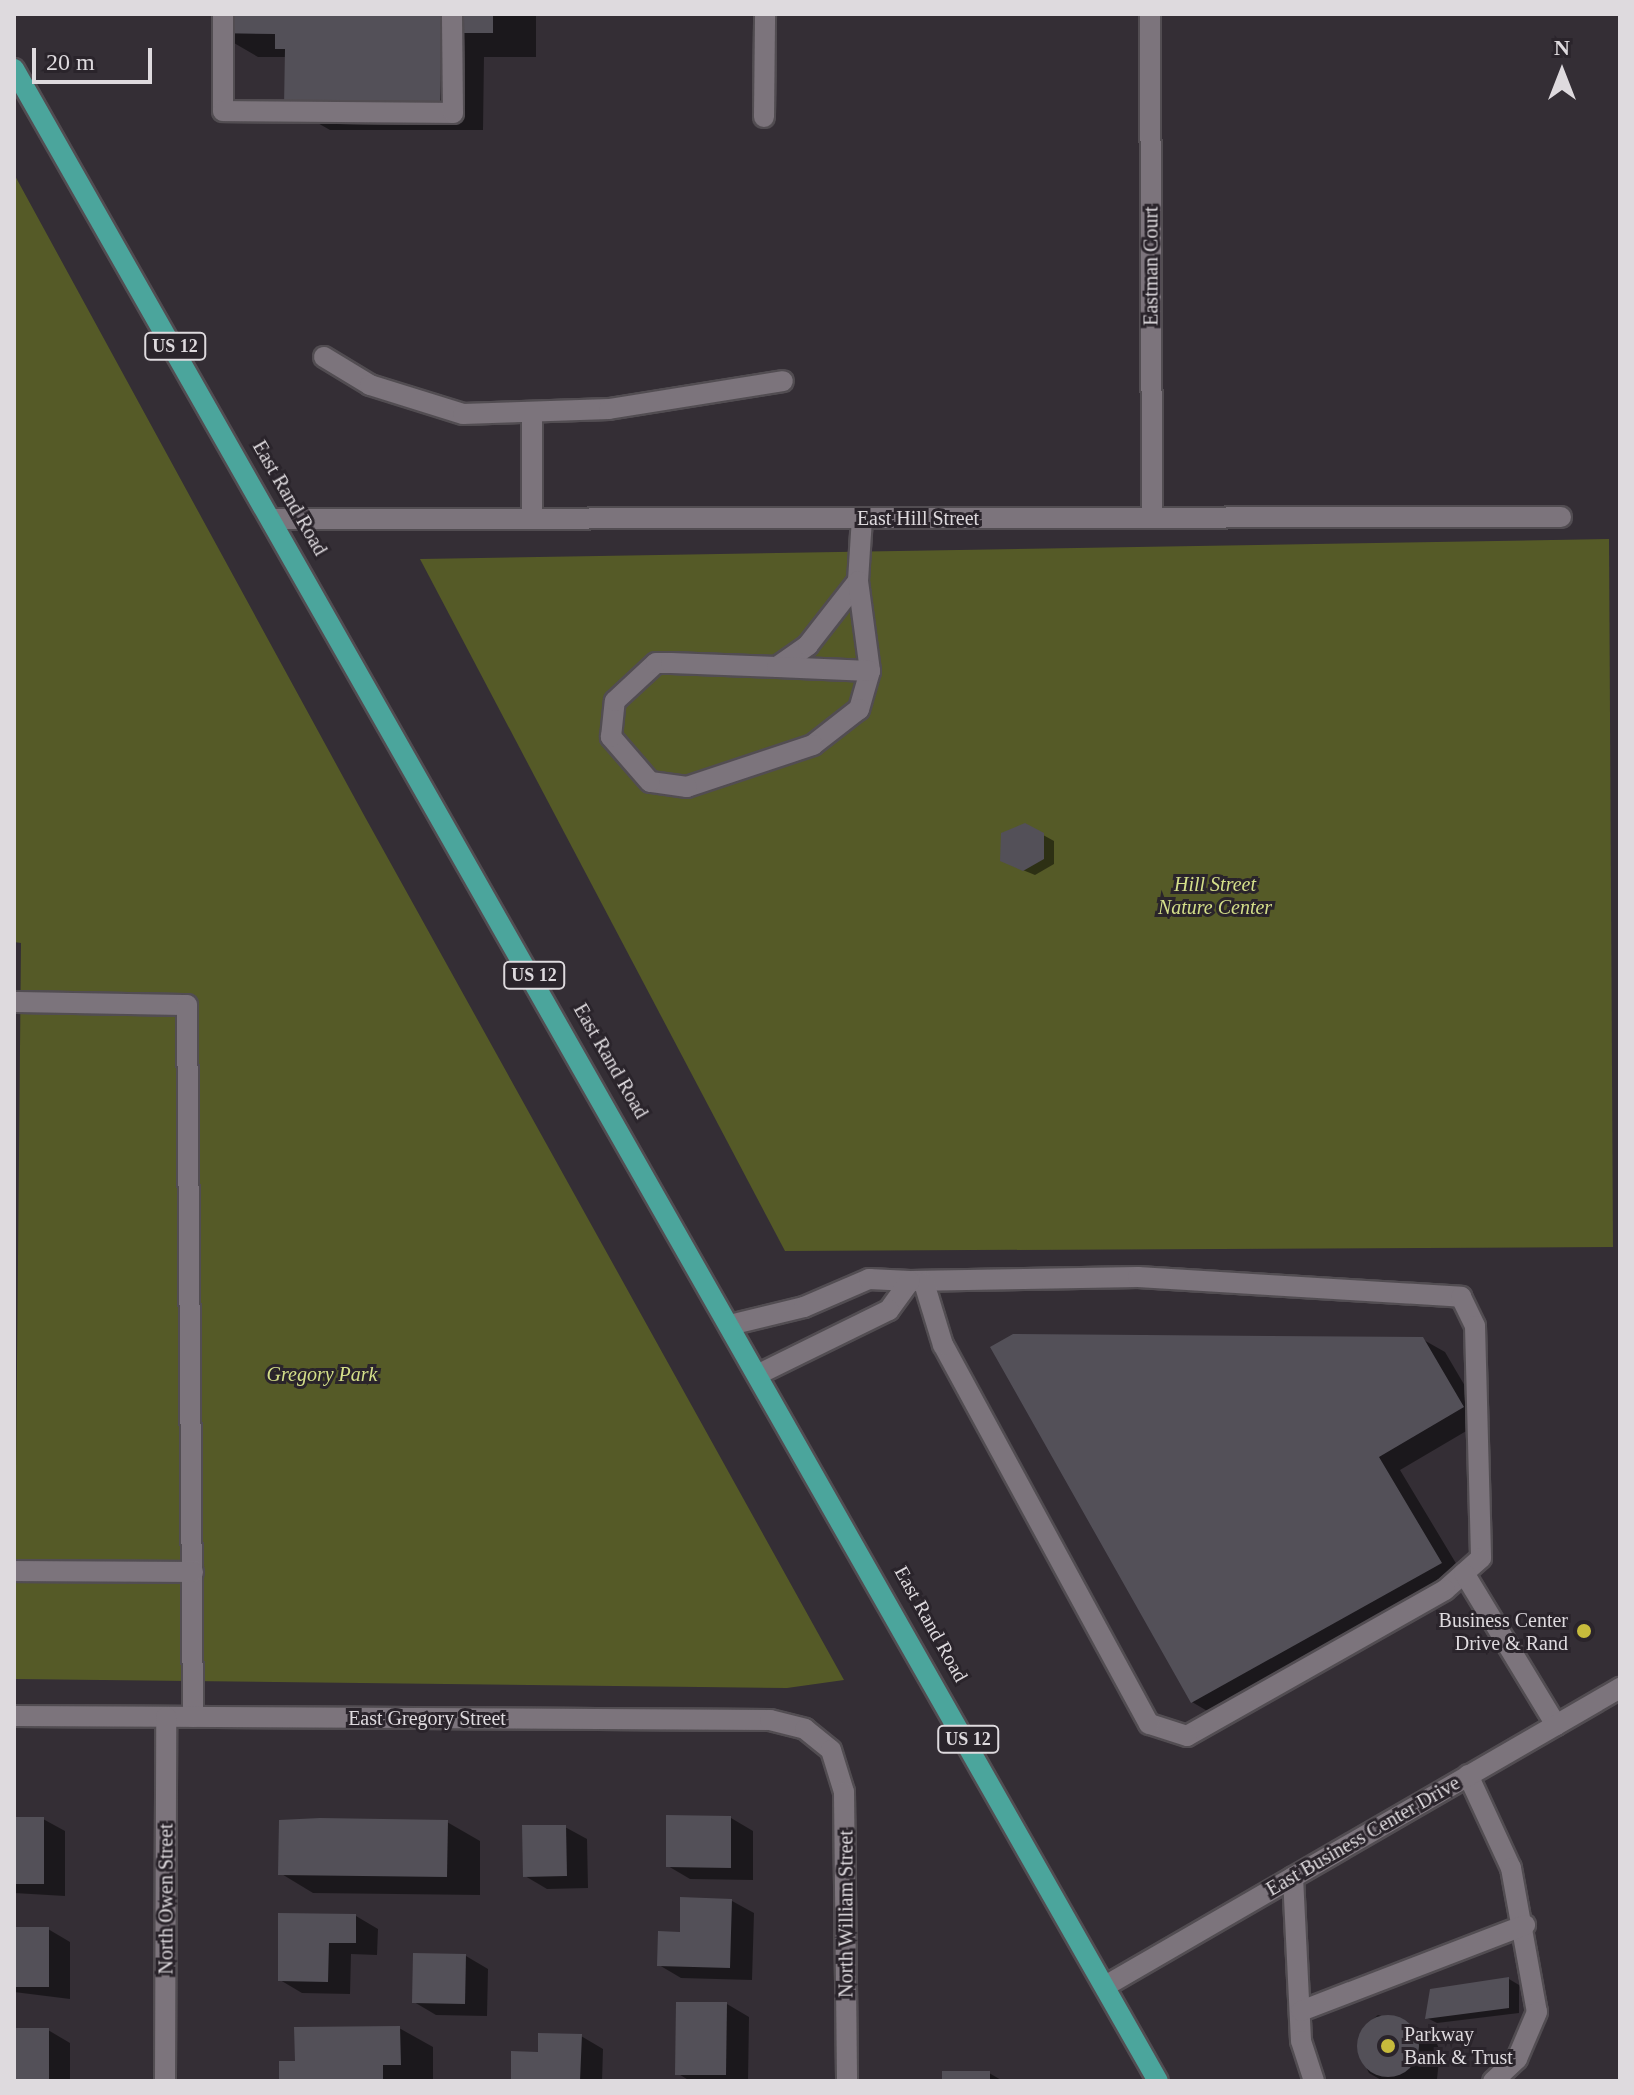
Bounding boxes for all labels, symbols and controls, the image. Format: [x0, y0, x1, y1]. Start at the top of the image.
scale bar [36, 32, 156, 82]
north arrow [1522, 32, 1602, 112]
text: N [1554, 35, 1570, 60]
text: 20 m [46, 49, 95, 75]
street label: Eastman Court [1139, 206, 1163, 326]
road number: US 12 [143, 332, 207, 360]
street label: East Rand Road [247, 436, 333, 560]
street label: East Hill Street [857, 506, 979, 530]
park label: Hill Street Nature Center [1158, 873, 1272, 920]
road number: US 12 [502, 961, 566, 989]
street label: East Rand Road [568, 999, 654, 1123]
park label: Gregory Park [267, 1362, 377, 1386]
street label: East Rand Road [889, 1562, 973, 1686]
place label: Business Center Drive & Rand [1439, 1608, 1568, 1655]
marker: Business Center Drive & Rand [1575, 1622, 1593, 1640]
street label: East Gregory Street [348, 1706, 506, 1730]
road number: US 12 [936, 1725, 1000, 1753]
street label: East Business Center Drive [1262, 1771, 1464, 1901]
street label: North Owen Street [154, 1823, 178, 1975]
street label: North William Street [834, 1830, 858, 1998]
place label: Parkway Bank & Trust [1404, 2022, 1513, 2069]
marker: Parkway Bank & Trust [1379, 2037, 1397, 2055]

